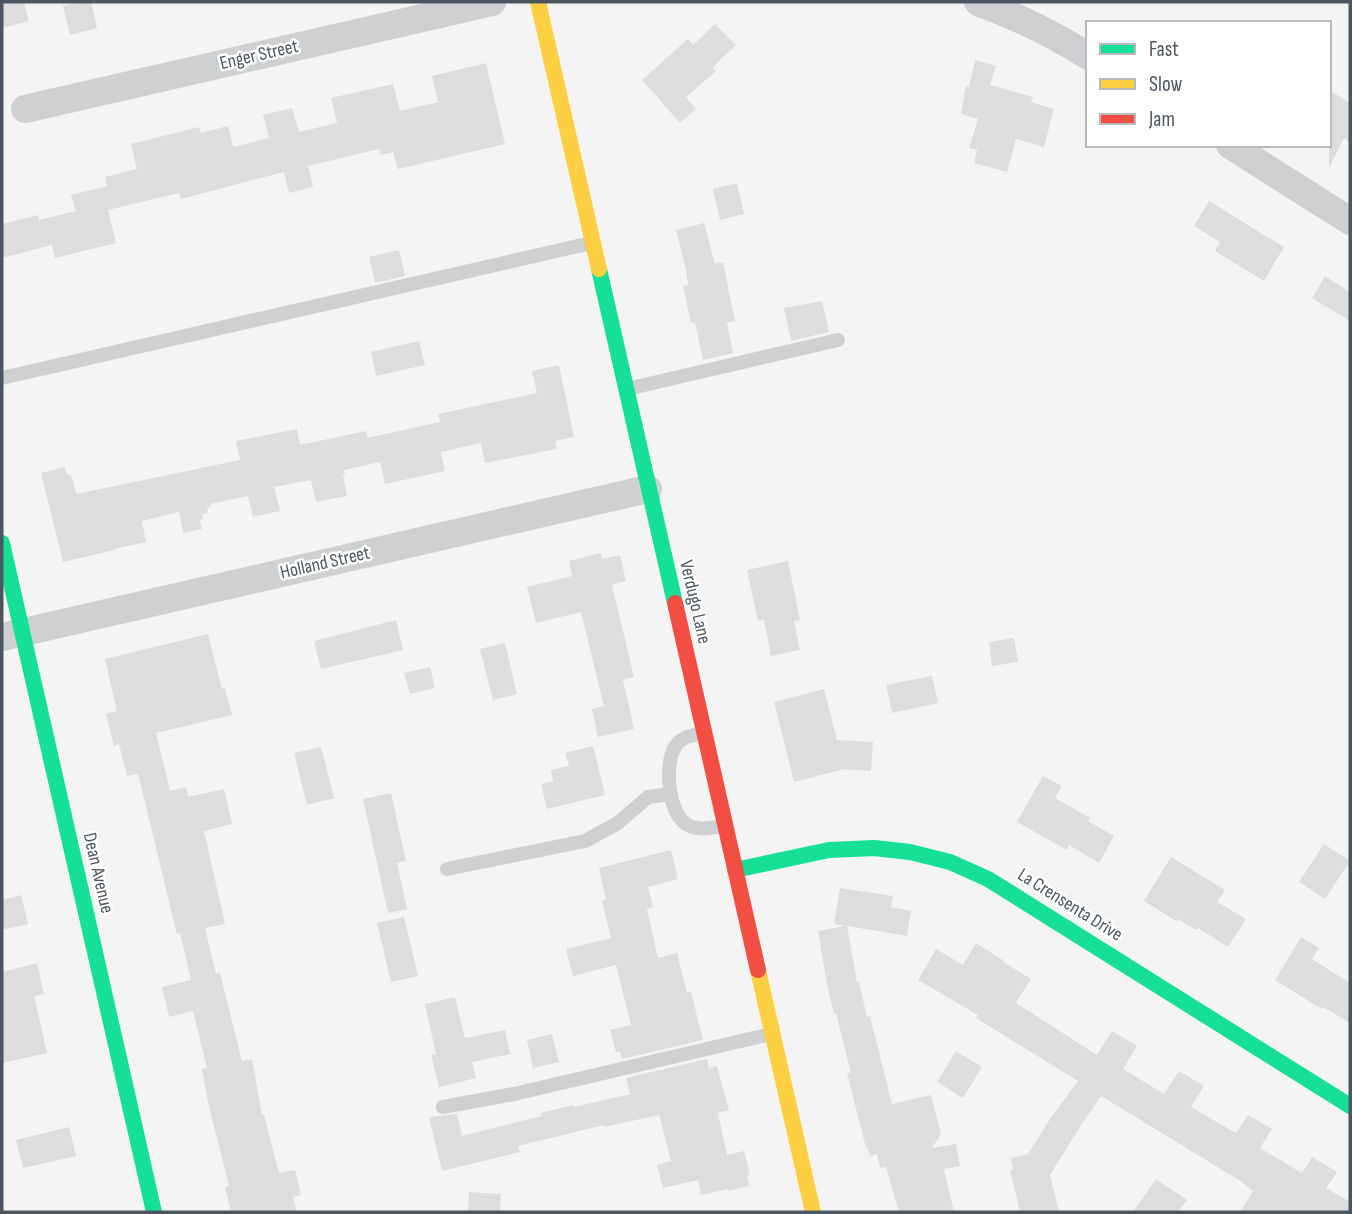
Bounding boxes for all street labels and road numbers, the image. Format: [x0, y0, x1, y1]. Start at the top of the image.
street label: Enger Street [218, 35, 301, 75]
street label: Holland Street [278, 542, 372, 584]
street label: Verdugo Lane [674, 558, 716, 646]
street label: Dean Avenue [78, 831, 118, 915]
street label: La Crensenta Drive [1013, 864, 1127, 946]

